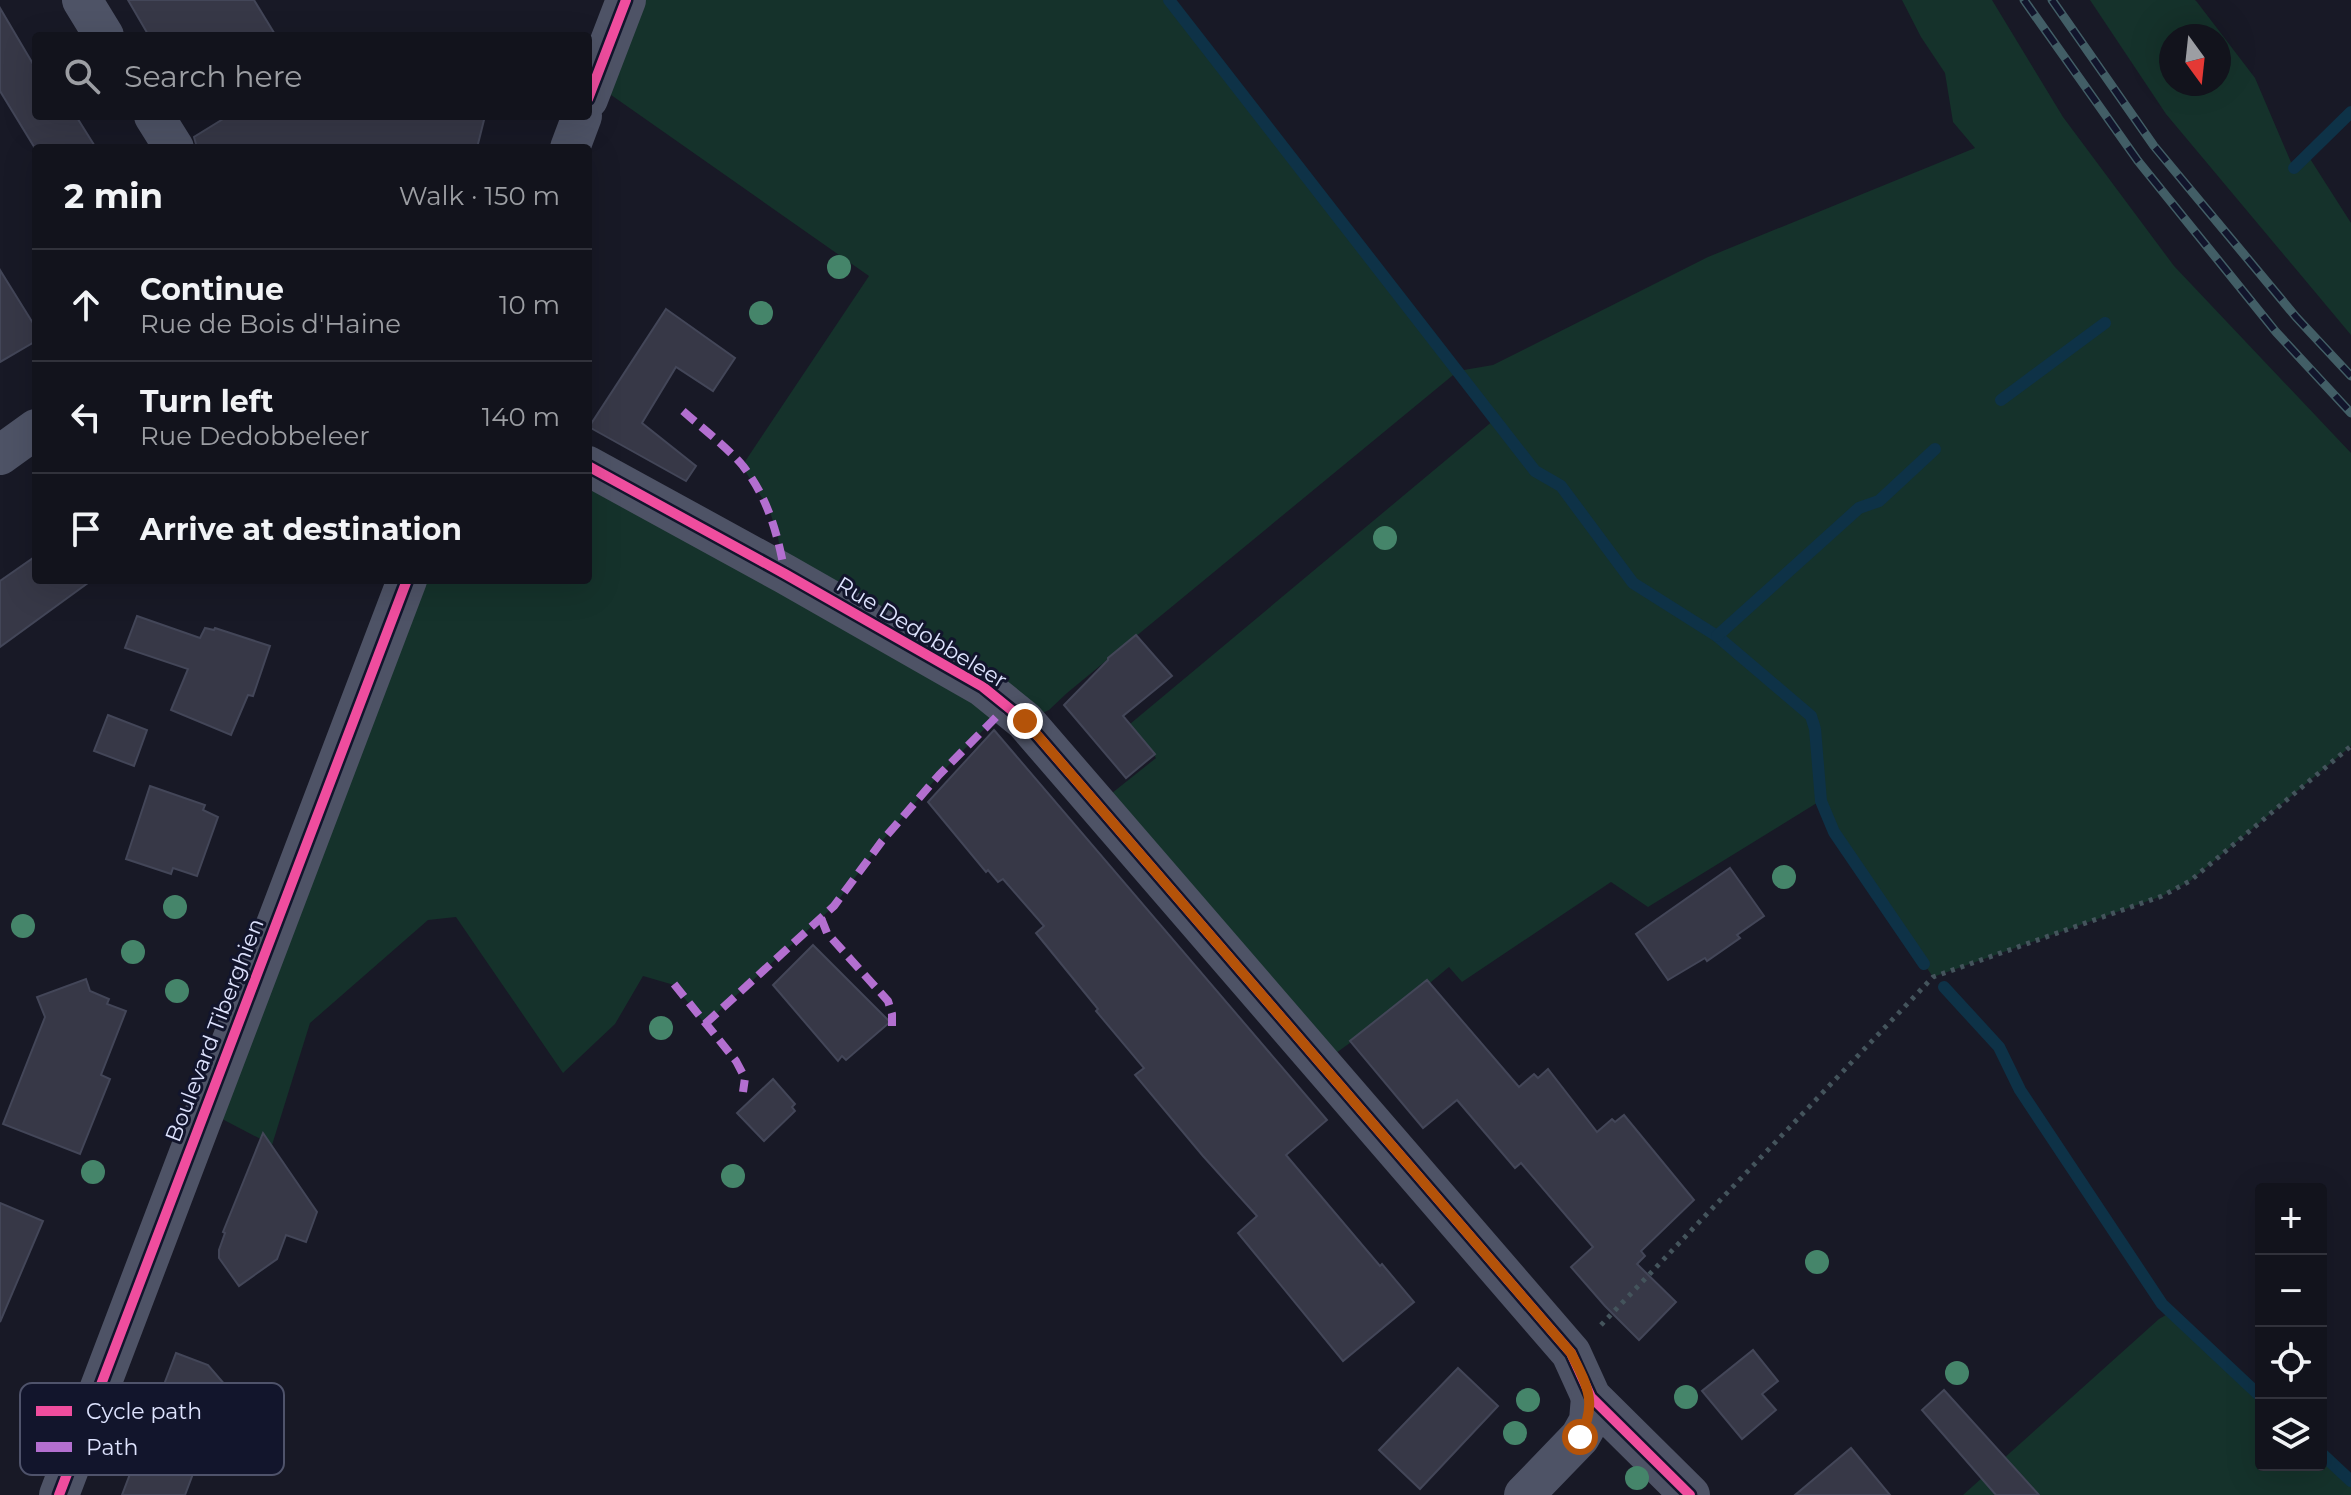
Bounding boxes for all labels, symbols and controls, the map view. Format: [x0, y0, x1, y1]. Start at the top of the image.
north arrow [2159, 24, 2231, 96]
search box [32, 32, 592, 120]
icon: search [60, 54, 104, 98]
text: Search here [124, 58, 302, 95]
text: 2 min [64, 175, 163, 217]
text: Walk · 150 m [399, 180, 560, 212]
text: Continue [140, 271, 284, 308]
icon: ahead [64, 283, 108, 327]
text: 10 m [499, 289, 560, 321]
text: Rue de Bois d'Haine [140, 308, 401, 340]
text: Turn left [140, 383, 273, 420]
icon: left [64, 395, 108, 439]
text: 140 m [482, 401, 560, 433]
text: Rue Dedobbeleer [140, 420, 370, 452]
icon: arrive [64, 507, 108, 551]
text: Arrive at destination [140, 511, 462, 548]
street label: Rue Dedobbeleer [831, 571, 1012, 694]
route end [1007, 703, 1043, 739]
street label: Boulevard Tiberghien [159, 915, 270, 1146]
map controls [2255, 1183, 2327, 1471]
button: + [2255, 1183, 2327, 1255]
button: − [2255, 1255, 2327, 1327]
button: locate [2255, 1327, 2327, 1399]
legend [20, 1383, 284, 1475]
text: Cycle path [86, 1398, 202, 1425]
button: layers [2255, 1399, 2327, 1471]
route start [1562, 1419, 1598, 1455]
text: Path [86, 1434, 138, 1461]

